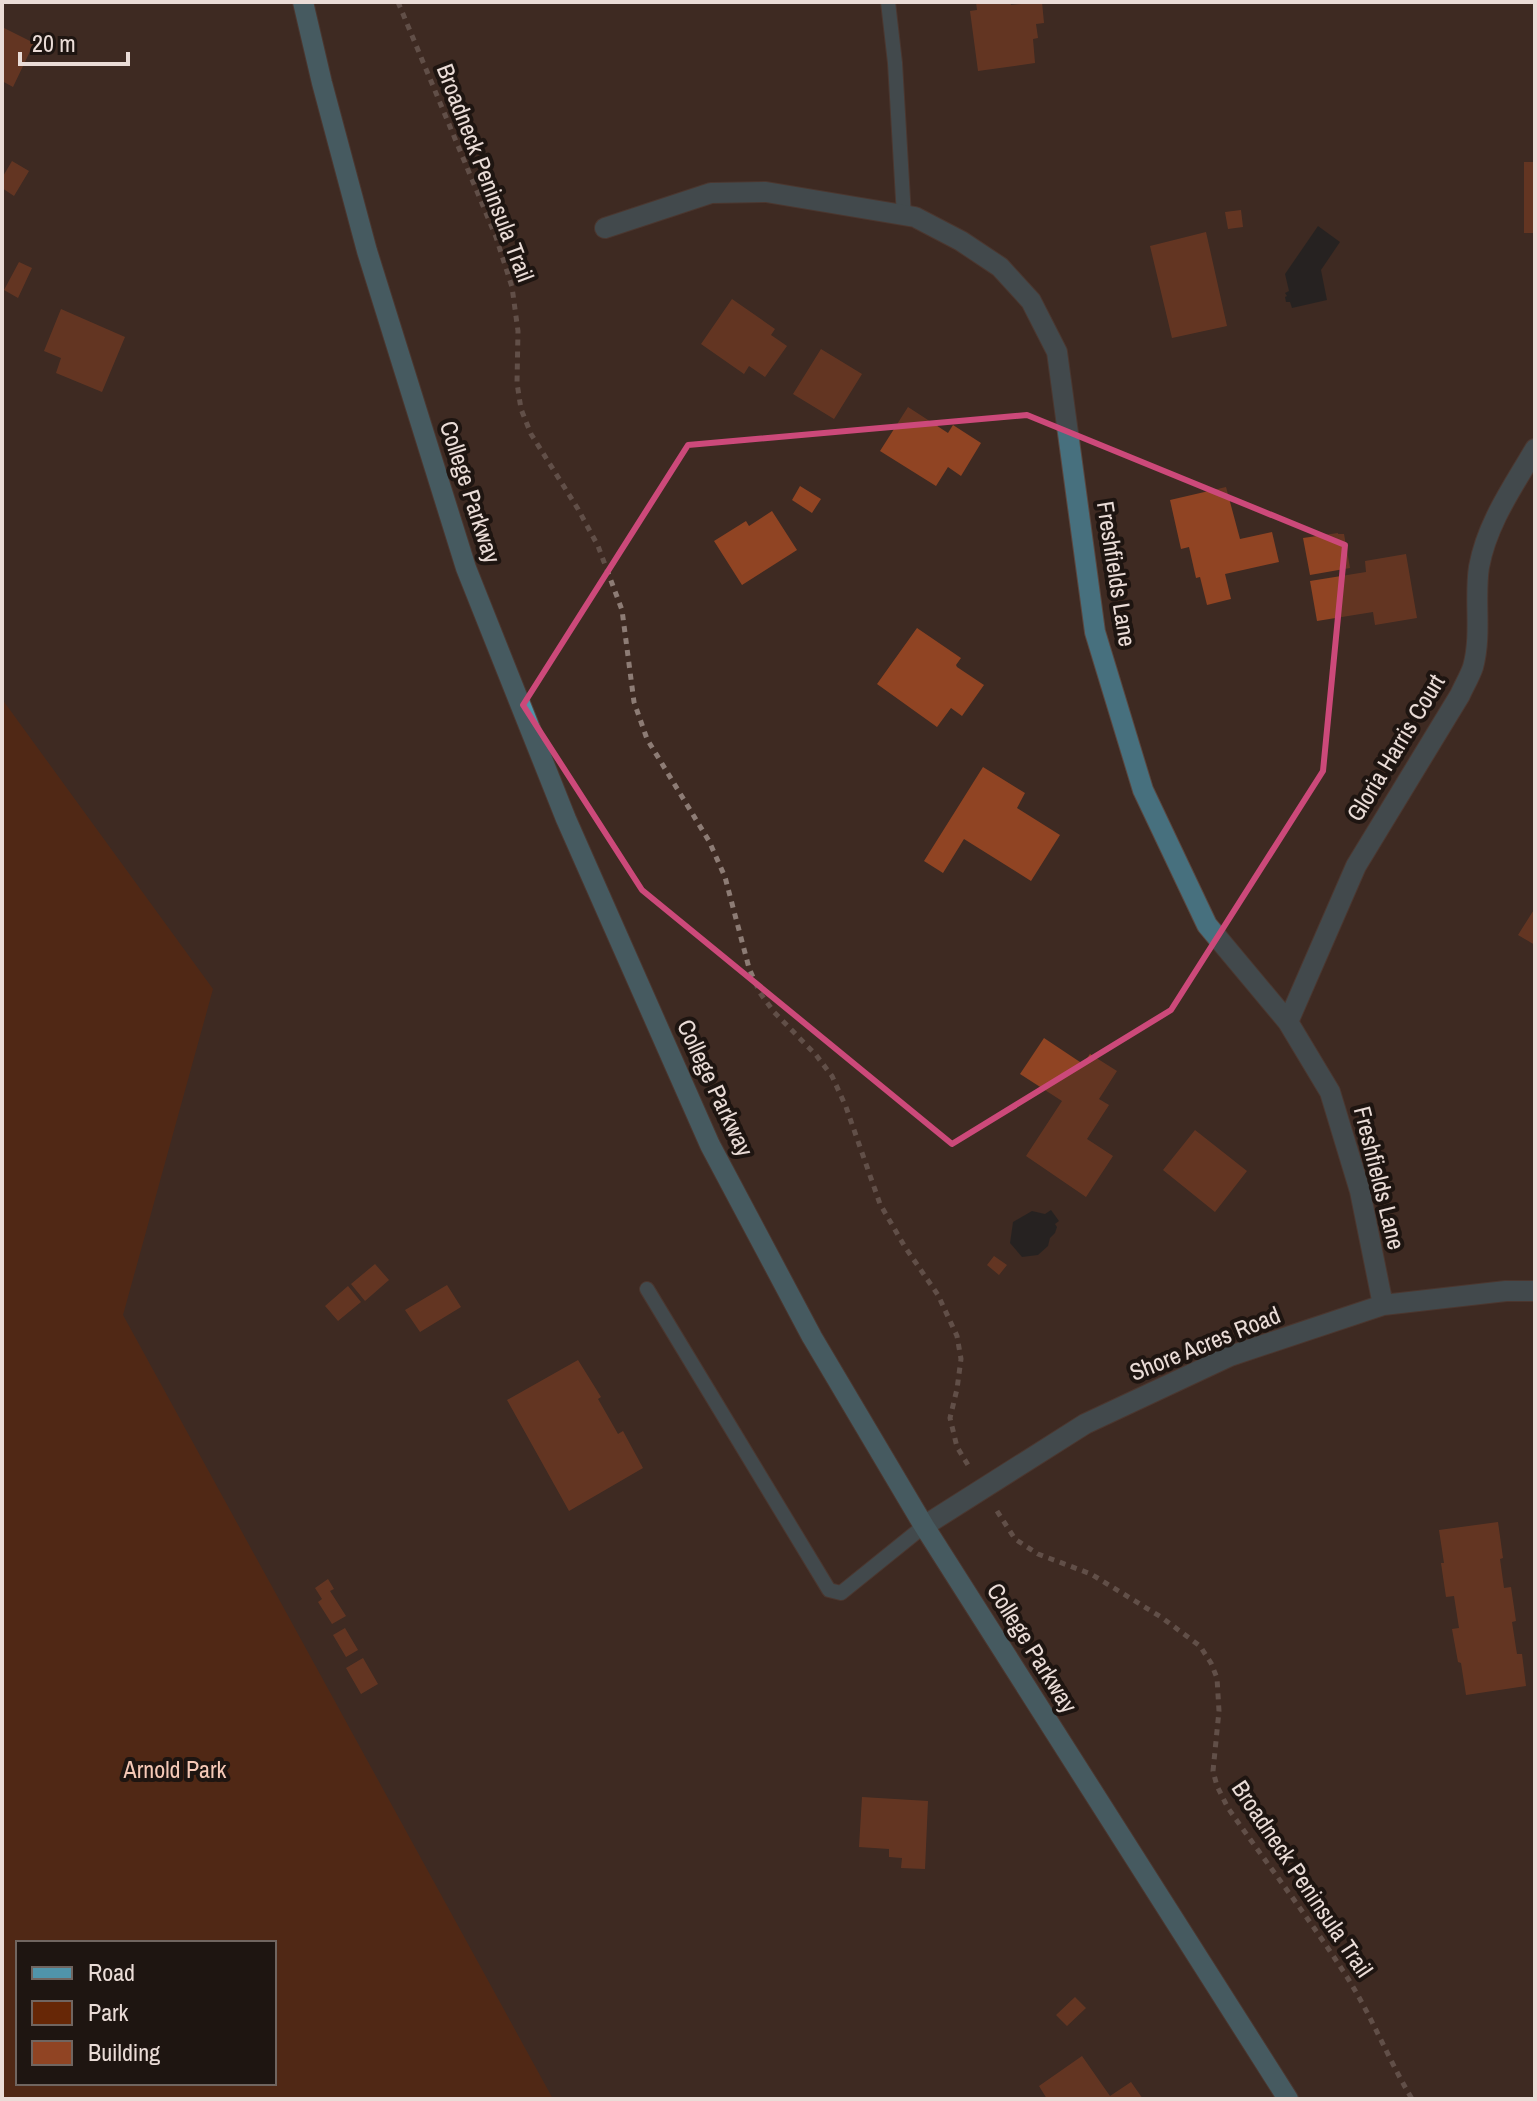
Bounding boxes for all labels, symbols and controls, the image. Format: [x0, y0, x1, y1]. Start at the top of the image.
scale bar [20, 16, 128, 66]
text: 20 m [32, 27, 76, 59]
street label: Broadneck Peninsula Trail [430, 59, 542, 286]
street label: College Parkway [433, 417, 509, 567]
street label: Freshfields Lane [1090, 499, 1144, 649]
street label: Gloria Harris Court [1339, 668, 1452, 827]
street label: College Parkway [670, 1014, 762, 1161]
street label: Freshfields Lane [1347, 1103, 1413, 1253]
street label: Shore Acres Road [1125, 1298, 1285, 1388]
street label: College Parkway [980, 1576, 1086, 1719]
park label: Arnold Park [123, 1753, 227, 1785]
street label: Broadneck Peninsula Trail [1225, 1774, 1381, 1983]
legend [16, 1941, 276, 2085]
text: Road [88, 1956, 135, 1988]
text: Park [88, 1996, 129, 2028]
text: Building [88, 2036, 160, 2068]

